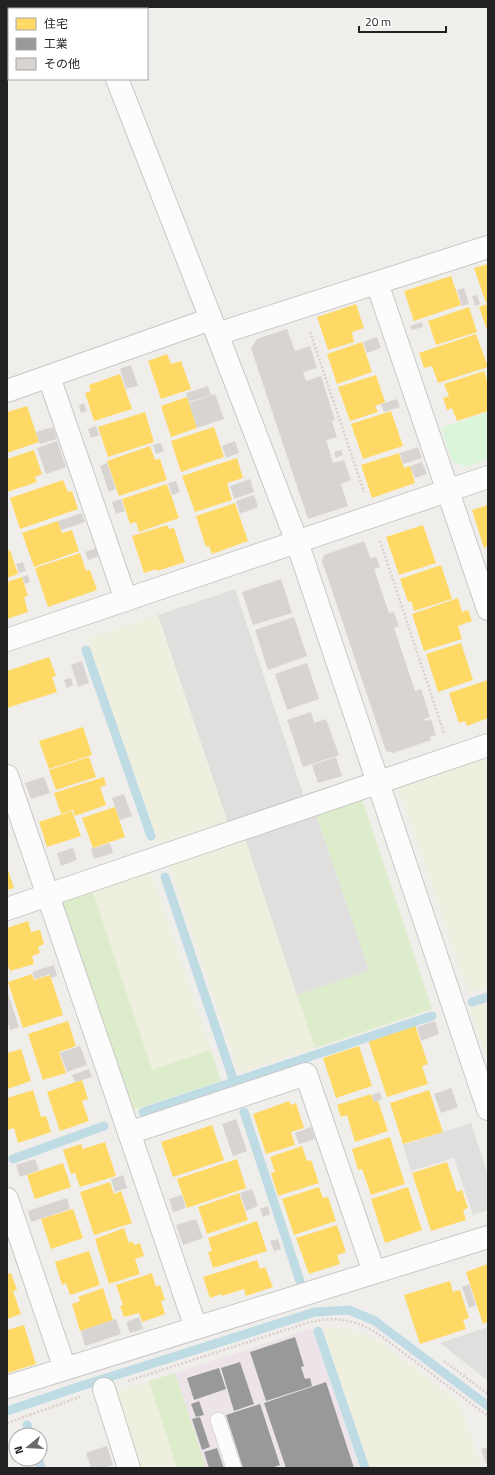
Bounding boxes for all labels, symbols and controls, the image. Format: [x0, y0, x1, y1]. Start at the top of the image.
legend [8, 8, 148, 80]
scale bar [359, 8, 446, 34]
text: 20 m [365, 12, 391, 31]
text: 住宅 [44, 14, 68, 33]
text: 工業 [44, 34, 68, 53]
text: その他 [44, 54, 80, 73]
north arrow [8, 1427, 48, 1467]
text: N [10, 1444, 27, 1456]

